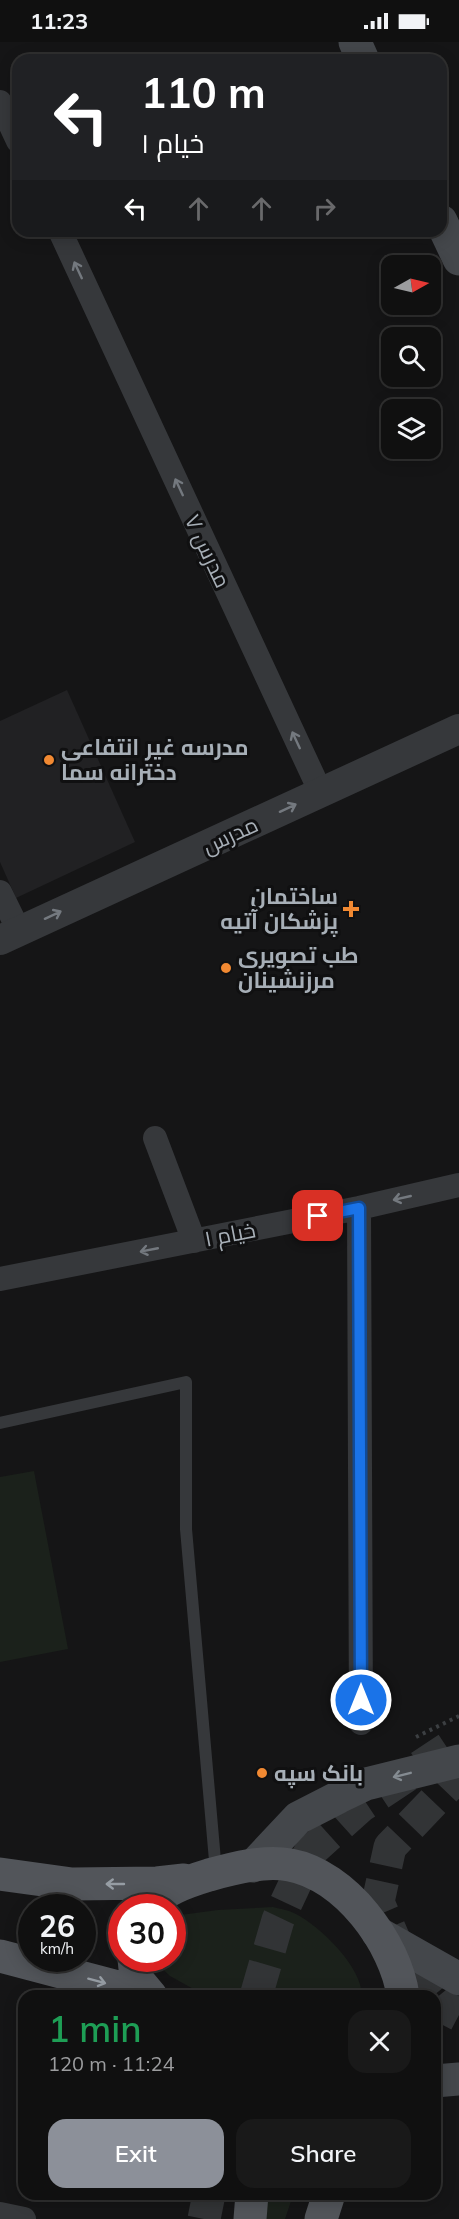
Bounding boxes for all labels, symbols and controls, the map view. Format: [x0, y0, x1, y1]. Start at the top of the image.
text: 11:23 [30, 7, 88, 35]
text: 110 m [141, 66, 266, 119]
icon: left [42, 78, 120, 156]
text: خیام ۱ [141, 126, 204, 160]
icon: left [119, 192, 152, 225]
icon: ahead [182, 192, 215, 225]
icon: ahead [245, 192, 278, 225]
icon: right [308, 192, 341, 225]
north arrow [381, 255, 441, 315]
map controls [381, 255, 441, 459]
one-way arrow [71, 261, 83, 279]
button: search [381, 327, 441, 387]
button: layers [381, 399, 441, 459]
one-way arrow [172, 478, 184, 496]
street label: مدرس ۷ [179, 510, 237, 592]
one-way arrow [290, 731, 301, 749]
place label: مدرسه غیر انتفاعی دخترانه سما [61, 733, 249, 786]
marker: مدرسه غیر انتفاعی دخترانه سما [42, 753, 56, 767]
one-way arrow [278, 802, 296, 813]
street label: مدرس [198, 810, 262, 860]
place label: ساختمان پزشکان آتیه [220, 882, 338, 937]
marker: ساختمان پزشکان آتیه [342, 900, 360, 918]
one-way arrow [44, 909, 62, 921]
place label: طب تصویری مرزنشینان [238, 941, 359, 994]
marker: طب تصویری مرزنشینان [219, 961, 233, 975]
pin [292, 1190, 343, 1241]
one-way arrow [393, 1193, 412, 1205]
icon: arrive [301, 1199, 334, 1232]
street label: خیام ۱ [202, 1215, 258, 1255]
one-way arrow [140, 1245, 159, 1256]
position arrow [329, 1668, 393, 1732]
place label: بانک سپه [274, 1759, 363, 1789]
marker: بانک سپه [255, 1766, 269, 1780]
one-way arrow [393, 1770, 412, 1782]
one-way arrow [106, 1878, 126, 1889]
speed limit sign: 30 [108, 1894, 186, 1972]
text: 26 [39, 1907, 75, 1945]
text: km/h [40, 1939, 74, 1958]
one-way arrow [87, 1976, 106, 1988]
text: 1 min [48, 2006, 142, 2051]
button: close [348, 2010, 411, 2073]
text: 120 m · 11:24 [48, 2051, 174, 2076]
button: Exit [48, 2119, 224, 2188]
button: Share [236, 2119, 411, 2188]

